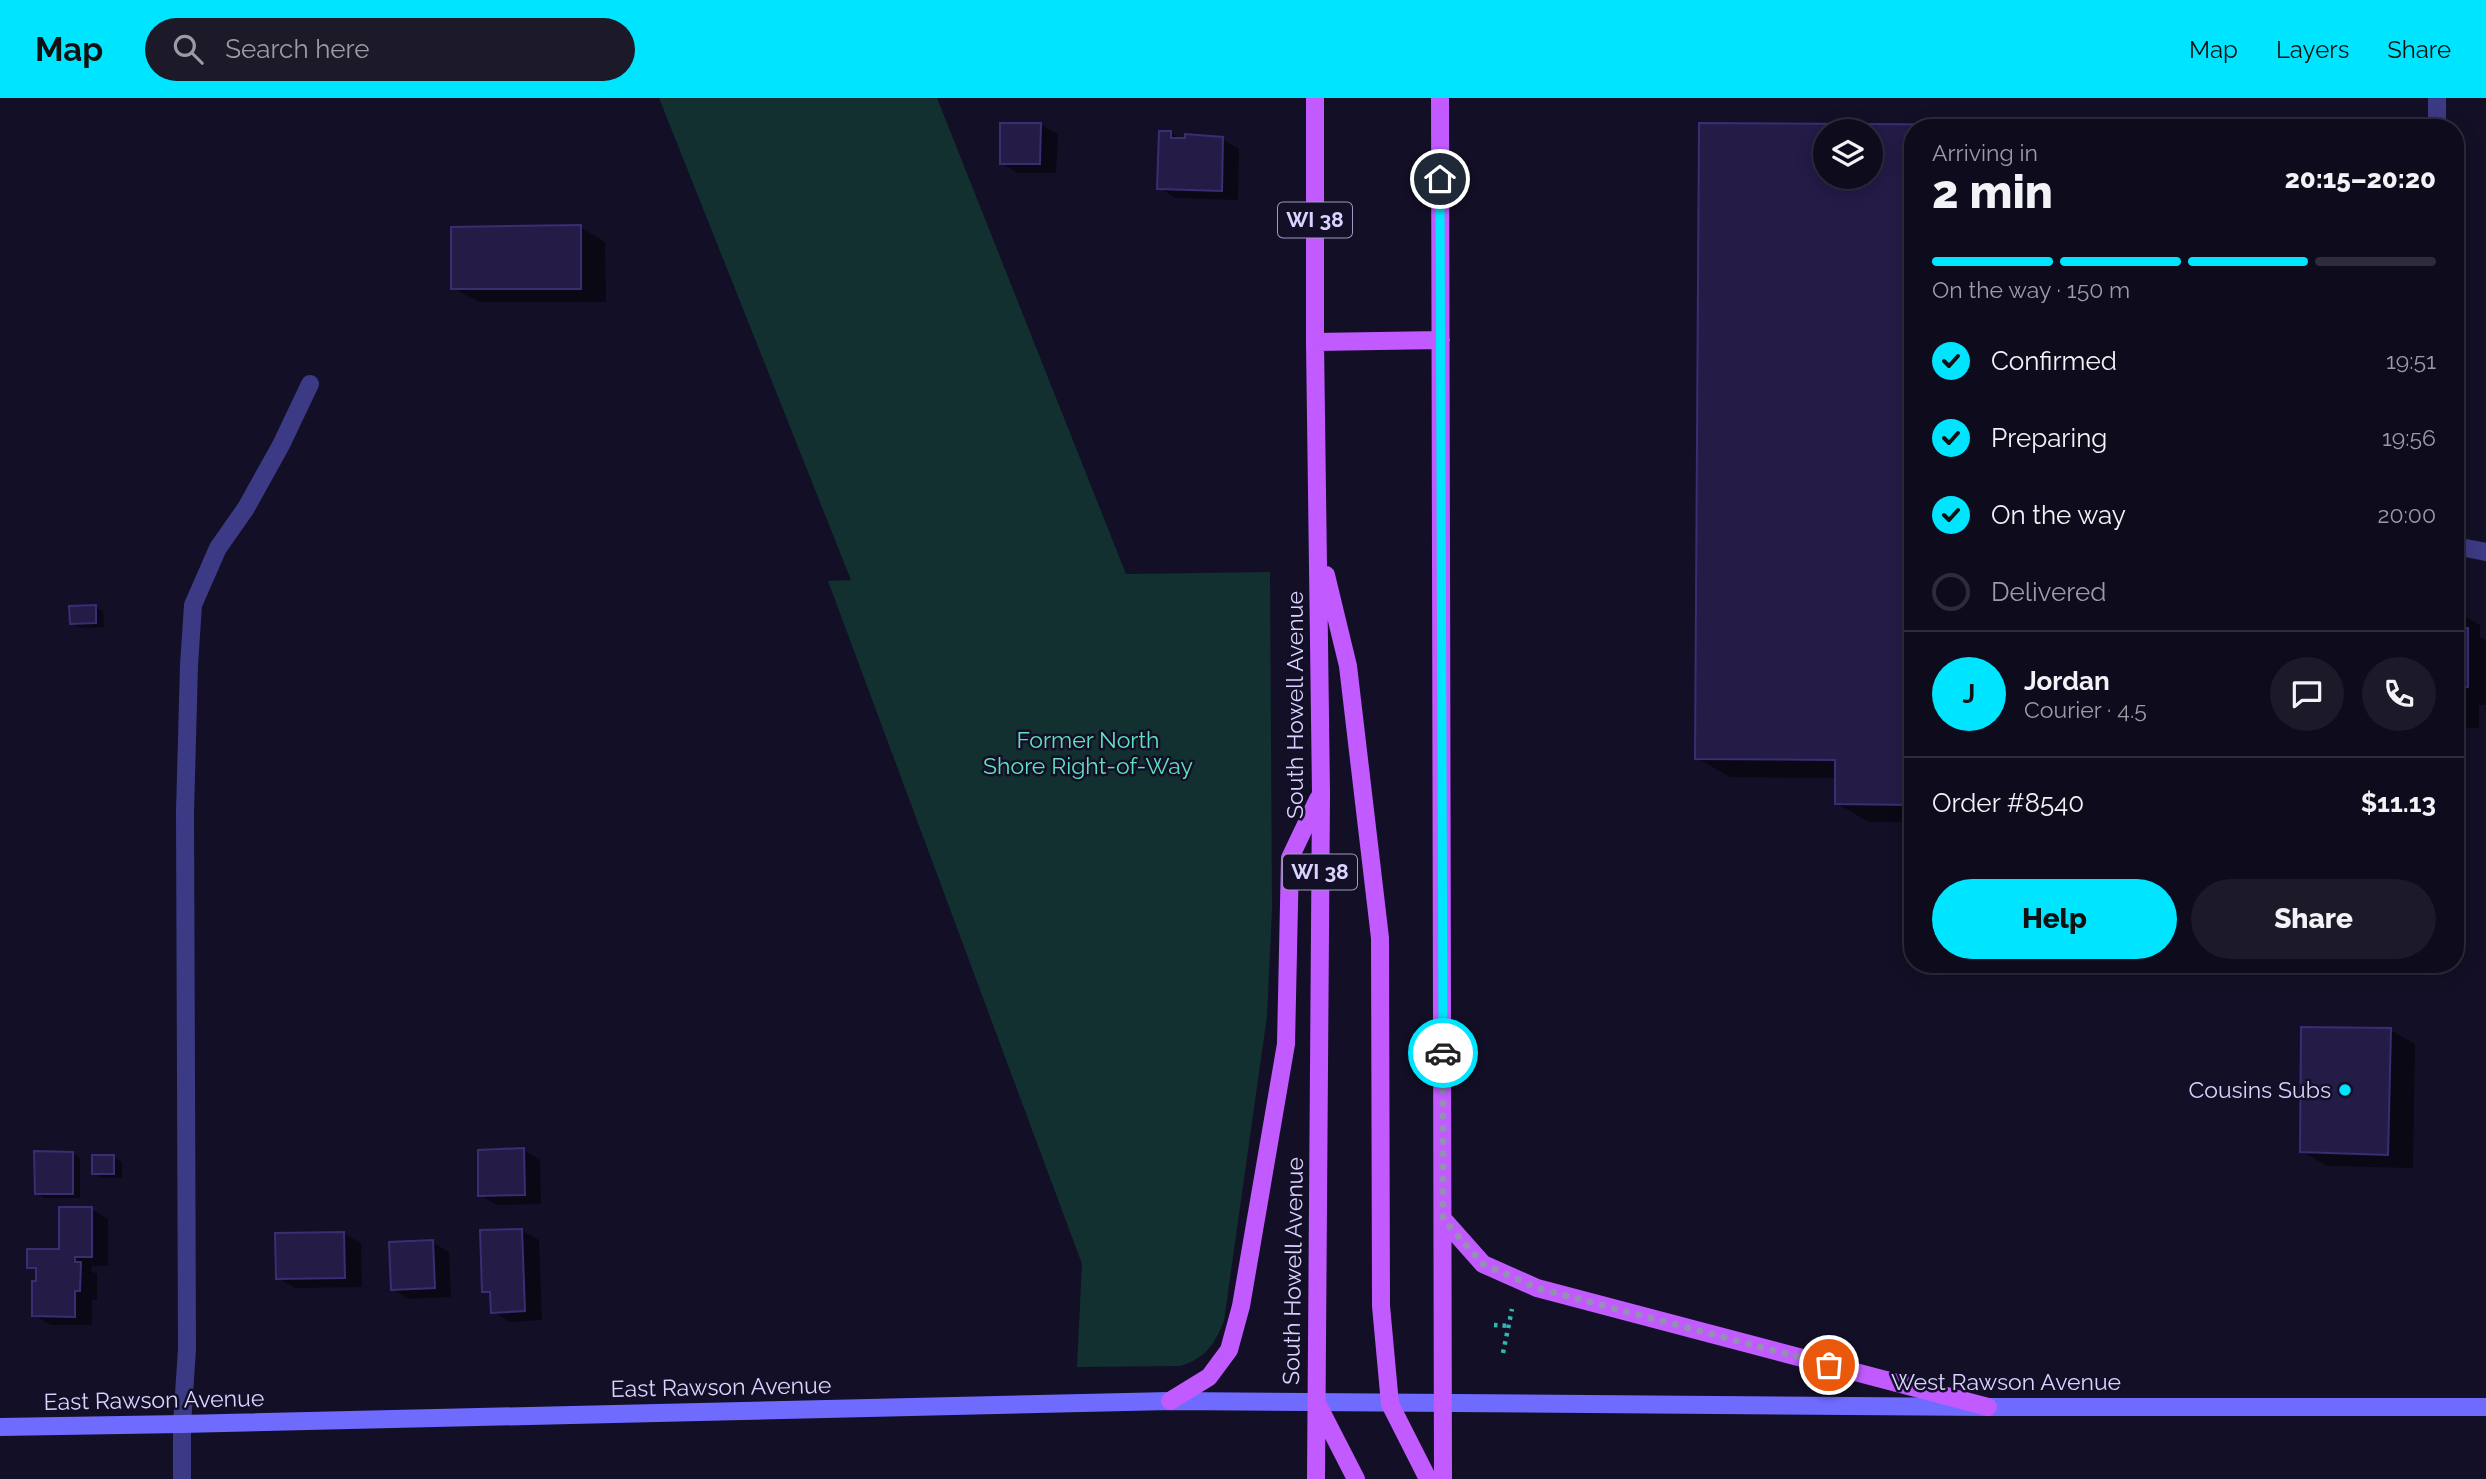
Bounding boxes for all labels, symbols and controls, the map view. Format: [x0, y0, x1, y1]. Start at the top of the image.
search box [145, 18, 635, 81]
text: Map [35, 30, 103, 69]
icon: search [169, 30, 207, 68]
text: Search here [225, 34, 370, 64]
text: Map [2189, 35, 2238, 64]
text: Layers [2276, 35, 2349, 64]
text: Share [2387, 35, 2451, 64]
map controls [1813, 119, 1883, 189]
button: layers [1813, 119, 1883, 189]
text: Arriving in [1932, 139, 2038, 166]
pin [1410, 149, 1470, 209]
icon: home [1421, 160, 1459, 198]
text: 20:15–20:20 [2285, 164, 2436, 194]
text: 2 min [1932, 165, 2053, 219]
road number: WI 38 [1278, 202, 1352, 238]
text: On the way · 150 m [1932, 276, 2130, 303]
icon: check [1932, 342, 1970, 380]
text: Confirmed [1991, 346, 2117, 376]
text: 19:51 [2386, 347, 2436, 374]
icon: check [1932, 419, 1970, 457]
text: Preparing [1991, 423, 2107, 453]
text: 19:56 [2382, 424, 2436, 451]
icon: check [1932, 496, 1970, 534]
text: On the way [1991, 500, 2126, 530]
text: 20:00 [2377, 501, 2436, 528]
text: Delivered [1991, 577, 2106, 607]
street label: South Howell Avenue [1281, 591, 1308, 819]
button: chat [2270, 657, 2344, 731]
button: phone [2362, 657, 2436, 731]
text: Jordan [2024, 666, 2110, 696]
text: J [1963, 679, 1975, 709]
text: Courier · 4.5 [2024, 696, 2147, 723]
park label: Former North Shore Right-of-Way [983, 726, 1193, 779]
text: Order #8540 [1932, 788, 2084, 818]
text: $11.13 [2361, 788, 2436, 818]
road number: WI 38 [1283, 854, 1357, 890]
button: Help [1932, 879, 2177, 959]
button: Share [2191, 879, 2436, 959]
courier [1408, 1018, 1478, 1088]
icon: car [1424, 1034, 1462, 1072]
place label: Cousins Subs [2188, 1076, 2331, 1103]
marker: Cousins Subs [2337, 1082, 2353, 1098]
street label: South Howell Avenue [1277, 1157, 1308, 1385]
pin [1799, 1335, 1859, 1395]
icon: bag [1810, 1346, 1848, 1384]
street label: West Rawson Avenue [1891, 1368, 2121, 1395]
street label: East Rawson Avenue [610, 1371, 832, 1402]
street label: East Rawson Avenue [43, 1384, 265, 1415]

